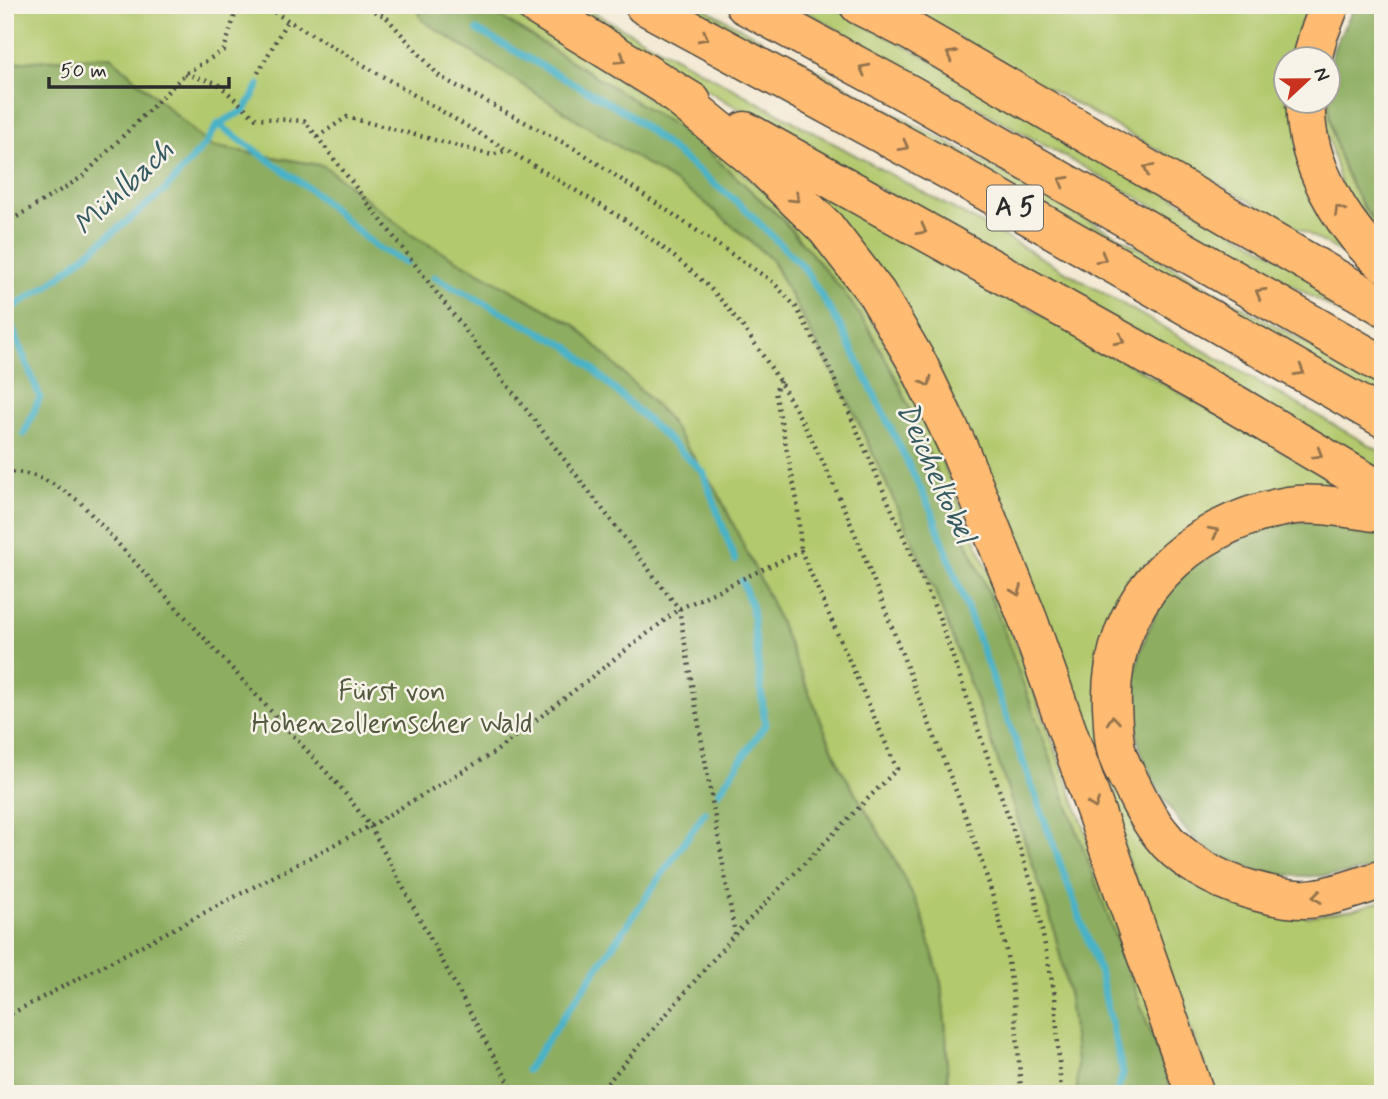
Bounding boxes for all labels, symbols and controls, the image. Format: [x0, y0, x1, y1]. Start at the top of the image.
one-way arrow [697, 29, 709, 43]
scale bar [49, 46, 229, 90]
north arrow [1272, 46, 1342, 116]
one-way arrow [614, 50, 627, 63]
one-way arrow [946, 50, 959, 63]
text: 50 m [60, 57, 107, 85]
one-way arrow [859, 64, 871, 78]
text: N [1307, 64, 1335, 85]
water label: Mühlbach [65, 132, 183, 244]
one-way arrow [897, 138, 909, 151]
one-way arrow [1143, 164, 1155, 177]
one-way arrow [1057, 176, 1070, 189]
road number: A 5 [987, 186, 1043, 230]
one-way arrow [786, 190, 799, 203]
one-way arrow [1334, 205, 1347, 218]
one-way arrow [914, 222, 927, 235]
one-way arrow [1095, 250, 1108, 263]
one-way arrow [1255, 288, 1268, 301]
one-way arrow [1113, 332, 1126, 345]
one-way arrow [1292, 362, 1305, 375]
one-way arrow [918, 375, 932, 387]
water label: Deicheltobel [886, 396, 984, 551]
one-way arrow [1310, 445, 1323, 458]
one-way arrow [1207, 527, 1219, 540]
one-way arrow [1008, 584, 1022, 596]
park label: Fürst von Hohenzollernscher Wald [251, 674, 533, 743]
one-way arrow [1106, 714, 1121, 725]
one-way arrow [1086, 798, 1100, 810]
one-way arrow [1311, 889, 1323, 904]

